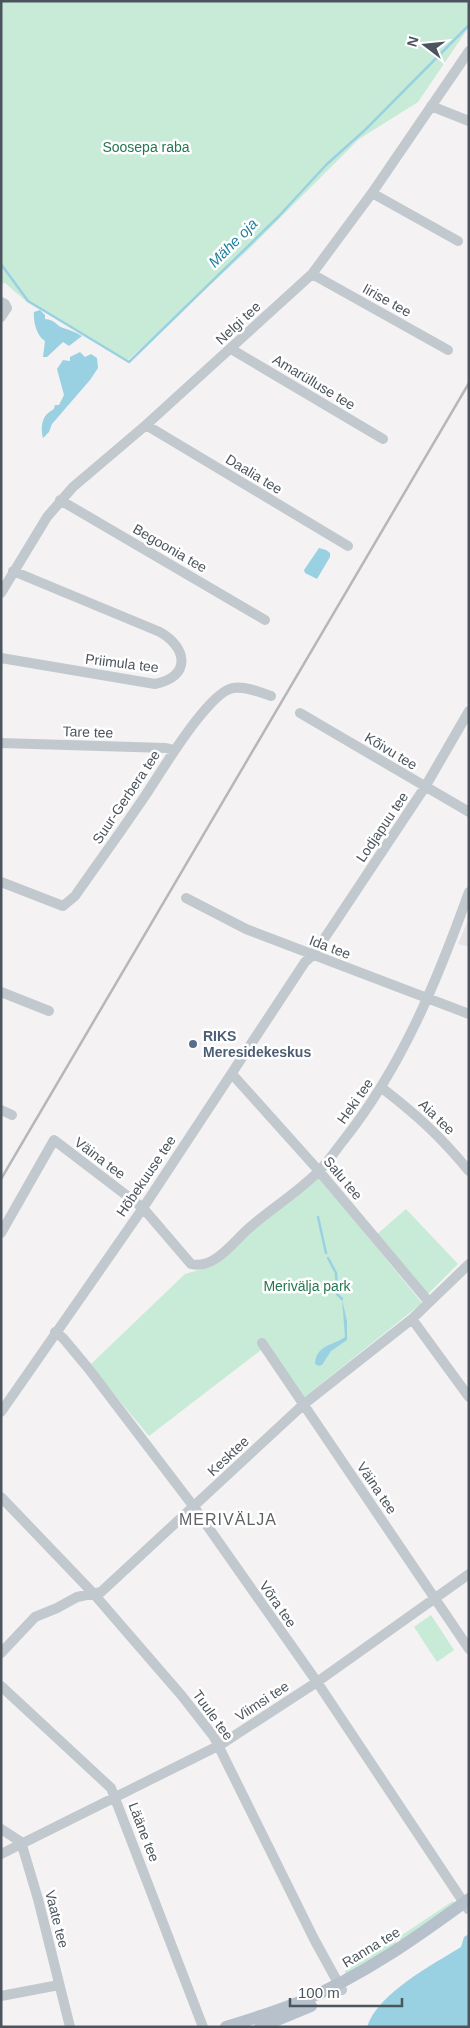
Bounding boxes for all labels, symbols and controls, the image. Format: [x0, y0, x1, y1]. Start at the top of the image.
north arrow [400, 20, 450, 70]
text: N [403, 34, 422, 48]
park label: Soosepa raba [102, 139, 190, 155]
water label: Mähe oja [205, 215, 260, 270]
street label: Iirise tee [360, 280, 414, 320]
street label: Nelgi tee [212, 298, 264, 348]
street label: Amarülluse tee [270, 351, 358, 413]
street label: Daalia tee [223, 451, 285, 497]
street label: Begoonia tee [130, 520, 210, 576]
street label: Priimula tee [84, 651, 160, 675]
street label: Tare tee [62, 723, 114, 741]
street label: Kõivu tee [362, 729, 420, 773]
street label: Suur-Gerbera tee [89, 747, 163, 847]
street label: Lodjapuu tee [353, 789, 411, 865]
street label: Ida tee [307, 932, 353, 962]
place label: RIKS Meresidekeskus [203, 1028, 311, 1060]
marker: RIKS Meresidekeskus [187, 1038, 199, 1050]
street label: Heki tee [334, 1075, 376, 1127]
street label: Aia tee [416, 1096, 458, 1138]
street label: Hõbekuuse tee [113, 1132, 179, 1220]
street label: Väina tee [72, 1134, 129, 1182]
street label: Salu tee [320, 1153, 366, 1203]
park label: Merivälja park [263, 1278, 352, 1294]
street label: Kesktee [204, 1433, 252, 1479]
street label: Väina tee [354, 1459, 400, 1517]
district label: MERIVÄLJA [179, 1511, 277, 1528]
street label: Võra tee [256, 1578, 300, 1630]
street label: Viimsi tee [232, 1678, 292, 1724]
street label: Tuule tee [190, 1687, 237, 1743]
street label: Lääne tee [125, 1800, 163, 1864]
street label: Vaate tee [42, 1888, 72, 1950]
street label: Ranna tee [339, 1923, 403, 1970]
scale bar [290, 1976, 402, 2008]
text: 100 m [298, 1984, 340, 2001]

